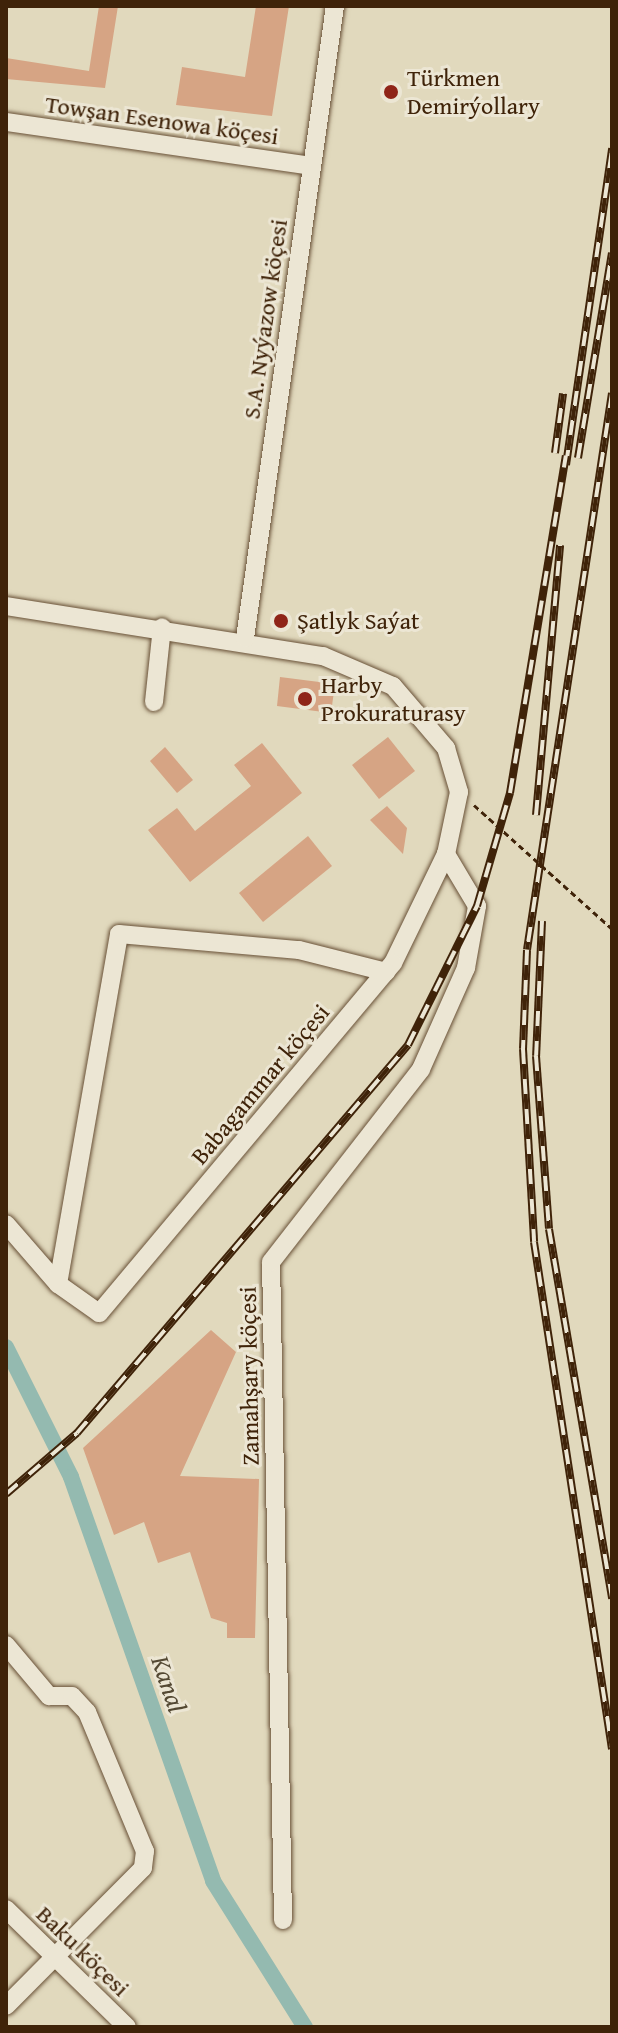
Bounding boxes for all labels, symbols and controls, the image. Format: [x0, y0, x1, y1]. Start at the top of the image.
place label: Türkmen Demirýollary [407, 64, 540, 120]
marker: Türkmen Demirýollary [382, 83, 400, 101]
street label: Towşan Esenowa köçesi [44, 89, 280, 151]
street label: S.A. Nyýazow köçesi [237, 217, 293, 421]
place label: Şatlyk Saýat [297, 607, 420, 635]
marker: Şatlyk Saýat [272, 612, 290, 630]
place label: Harby Prokuraturasy [321, 671, 466, 727]
marker: Harby Prokuraturasy [296, 690, 314, 708]
street label: Babagammar köçesi [185, 998, 335, 1170]
street label: Zamahşary köçesi [233, 1286, 265, 1466]
water label: Kanal [145, 1652, 193, 1716]
street label: Baku köçesi [31, 1900, 135, 2002]

